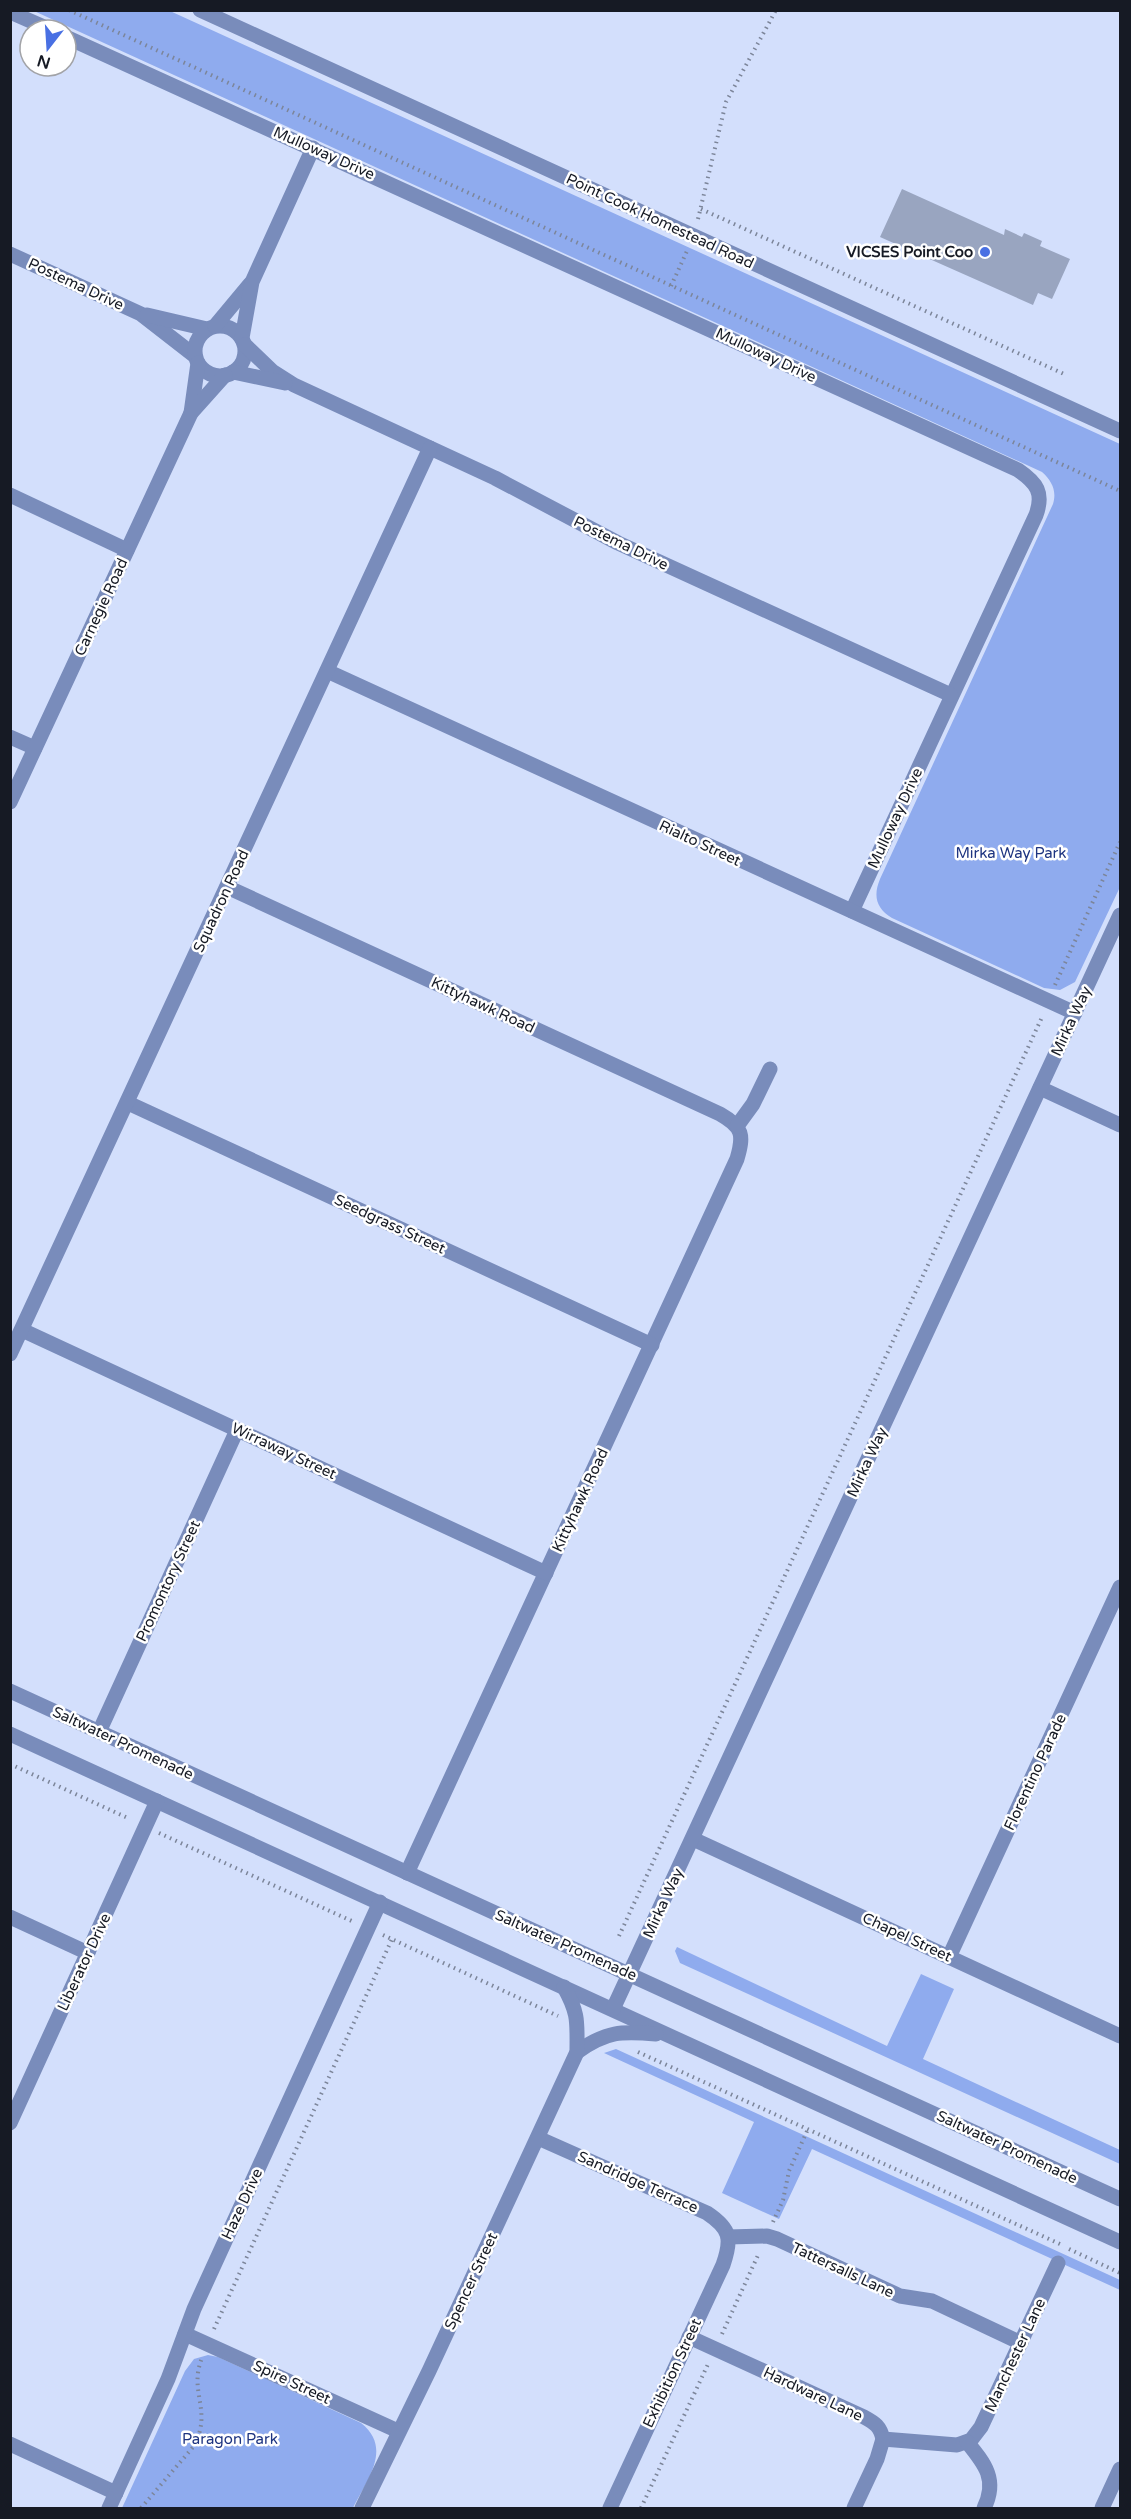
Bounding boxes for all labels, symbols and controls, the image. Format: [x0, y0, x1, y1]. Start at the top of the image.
north arrow [18, 18, 78, 78]
text: N [35, 50, 53, 73]
street label: Mulloway Drive [271, 123, 377, 183]
street label: Point Cook Homestead Road [563, 170, 757, 272]
place label: VICSES Point Coo [846, 243, 973, 261]
marker: VICSES Point Coo [978, 245, 992, 259]
street label: Postema Drive [25, 254, 127, 314]
street label: Mulloway Drive [713, 324, 819, 386]
street label: Postema Drive [571, 512, 671, 574]
street label: Carnegie Road [71, 555, 131, 659]
street label: Mulloway Drive [864, 765, 926, 871]
street label: Rialto Street [656, 816, 744, 870]
park label: Mirka Way Park [955, 844, 1067, 862]
street label: Squadron Road [189, 847, 253, 955]
street label: Kittyhawk Road [428, 973, 538, 1037]
street label: Mirka Way [1047, 983, 1095, 1059]
street label: Seedgrass Street [332, 1190, 449, 1258]
street label: Wirraway Street [229, 1419, 339, 1483]
street label: Mirka Way [843, 1424, 891, 1500]
street label: Kittyhawk Road [548, 1445, 612, 1555]
street label: Promontory Street [132, 1517, 204, 1645]
street label: Saltwater Promenade [50, 1702, 196, 1784]
street label: Florentino Parade [1000, 1711, 1070, 1833]
street label: Mirka Way [639, 1865, 687, 1941]
street label: Saltwater Promenade [492, 1906, 640, 1984]
street label: Chapel Street [859, 1908, 955, 1966]
street label: Liberator Drive [54, 1910, 114, 2014]
street label: Saltwater Promenade [934, 2106, 1080, 2188]
street label: Sandridge Terrace [575, 2147, 701, 2217]
street label: Haze Drive [218, 2166, 266, 2242]
street label: Spencer Street [441, 2229, 501, 2332]
street label: Tattersalls Lane [789, 2238, 897, 2302]
street label: Manchester Lane [981, 2295, 1049, 2415]
street label: Exhibition Street [639, 2315, 705, 2430]
street label: Spire Street [251, 2356, 334, 2408]
street label: Hardware Lane [760, 2363, 866, 2425]
park label: Paragon Park [182, 2430, 278, 2448]

